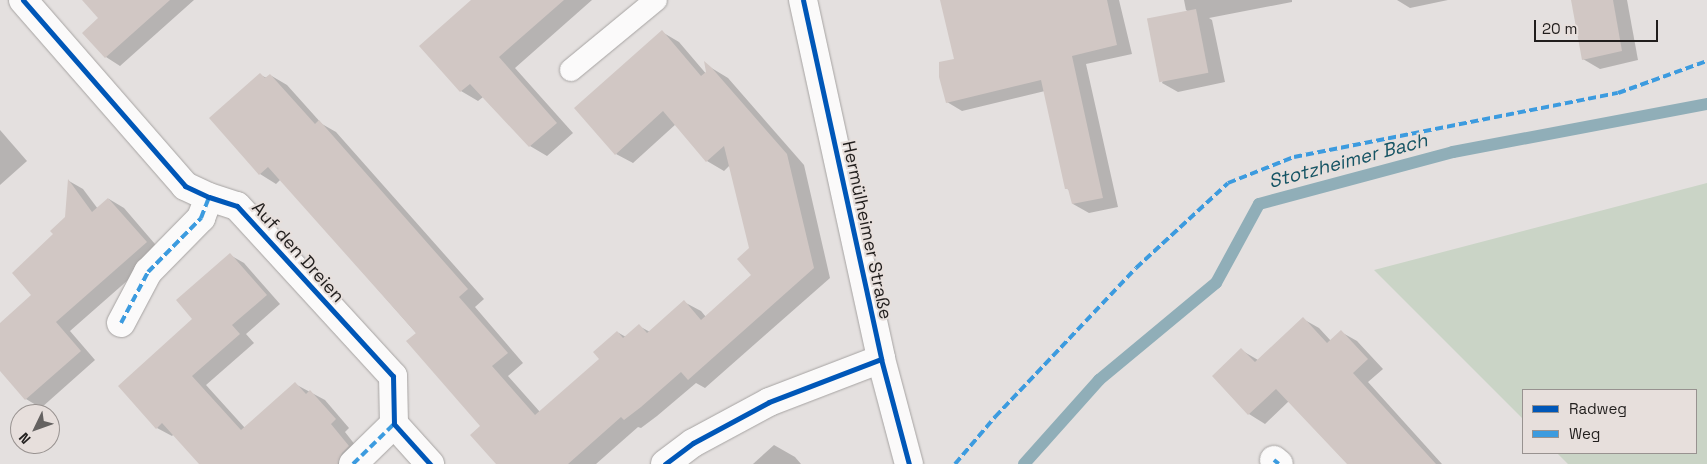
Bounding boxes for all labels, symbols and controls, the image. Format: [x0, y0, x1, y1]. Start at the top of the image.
scale bar [1537, 10, 1661, 42]
text: 20 m [1542, 19, 1577, 38]
water label: Stotzheimer Bach [1266, 129, 1430, 193]
street label: Hermülheimer Straße [838, 139, 896, 321]
street label: Auf den Dreien [247, 197, 349, 307]
legend [1522, 389, 1697, 454]
text: Radweg [1569, 399, 1627, 418]
north arrow [10, 404, 60, 454]
text: Weg [1569, 424, 1600, 443]
text: N [15, 429, 34, 448]

